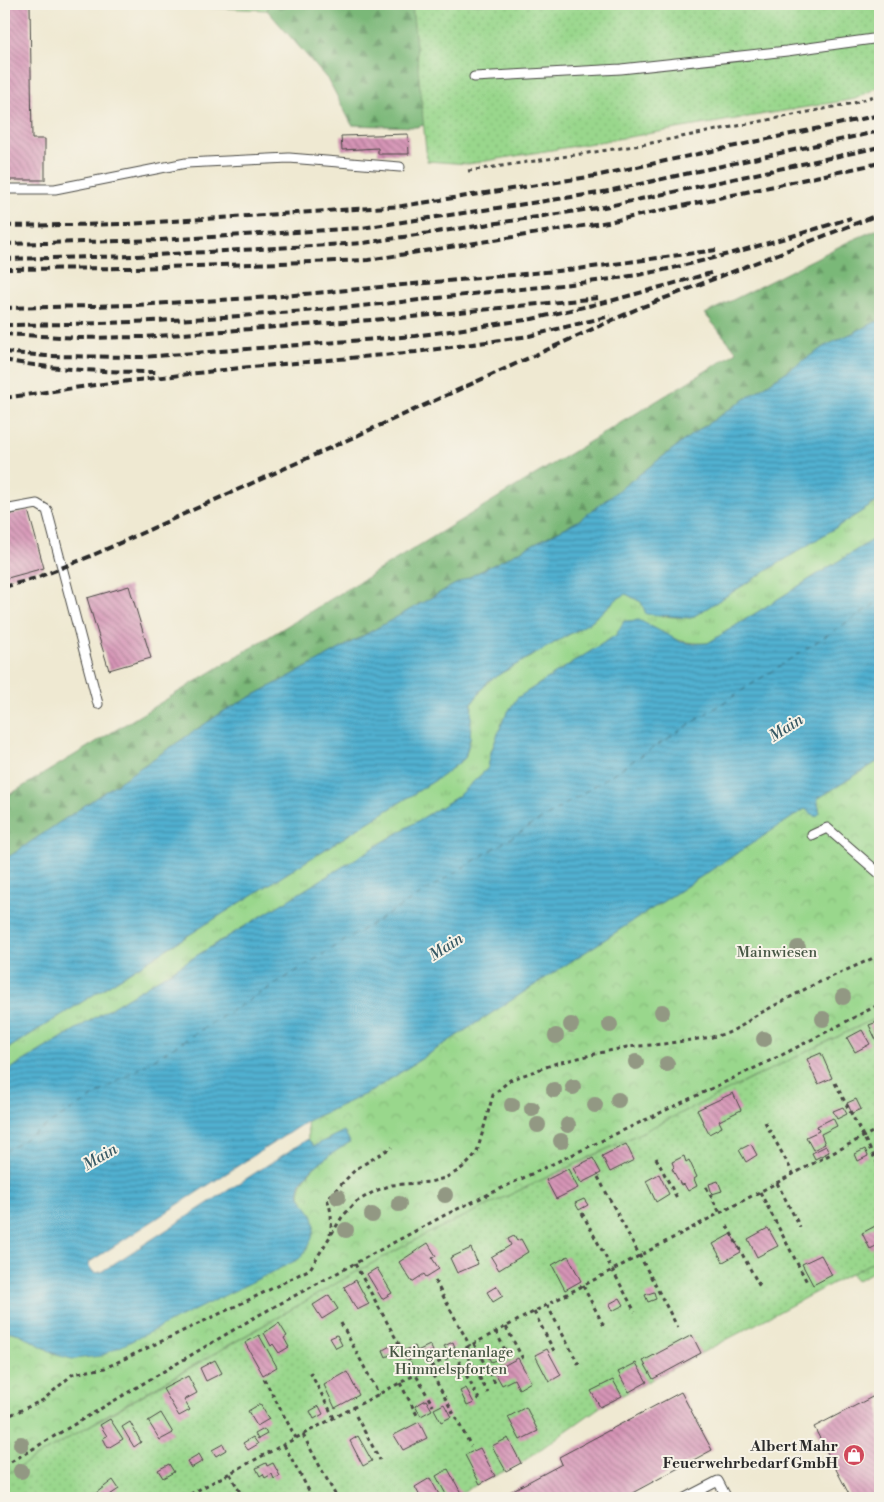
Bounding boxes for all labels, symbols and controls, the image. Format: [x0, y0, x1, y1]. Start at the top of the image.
water label: Main [765, 709, 808, 746]
water label: Main [425, 928, 468, 965]
park label: Mainwiesen [737, 943, 817, 962]
water label: Main [79, 1138, 122, 1175]
park label: Kleingartenanlage Himmelspforten [389, 1343, 513, 1379]
place label: Albert Mahr Feuerwehrbedarf GmbH [663, 1437, 839, 1473]
shop icon: Albert Mahr Feuerwehrbedarf GmbH [842, 1443, 866, 1467]

